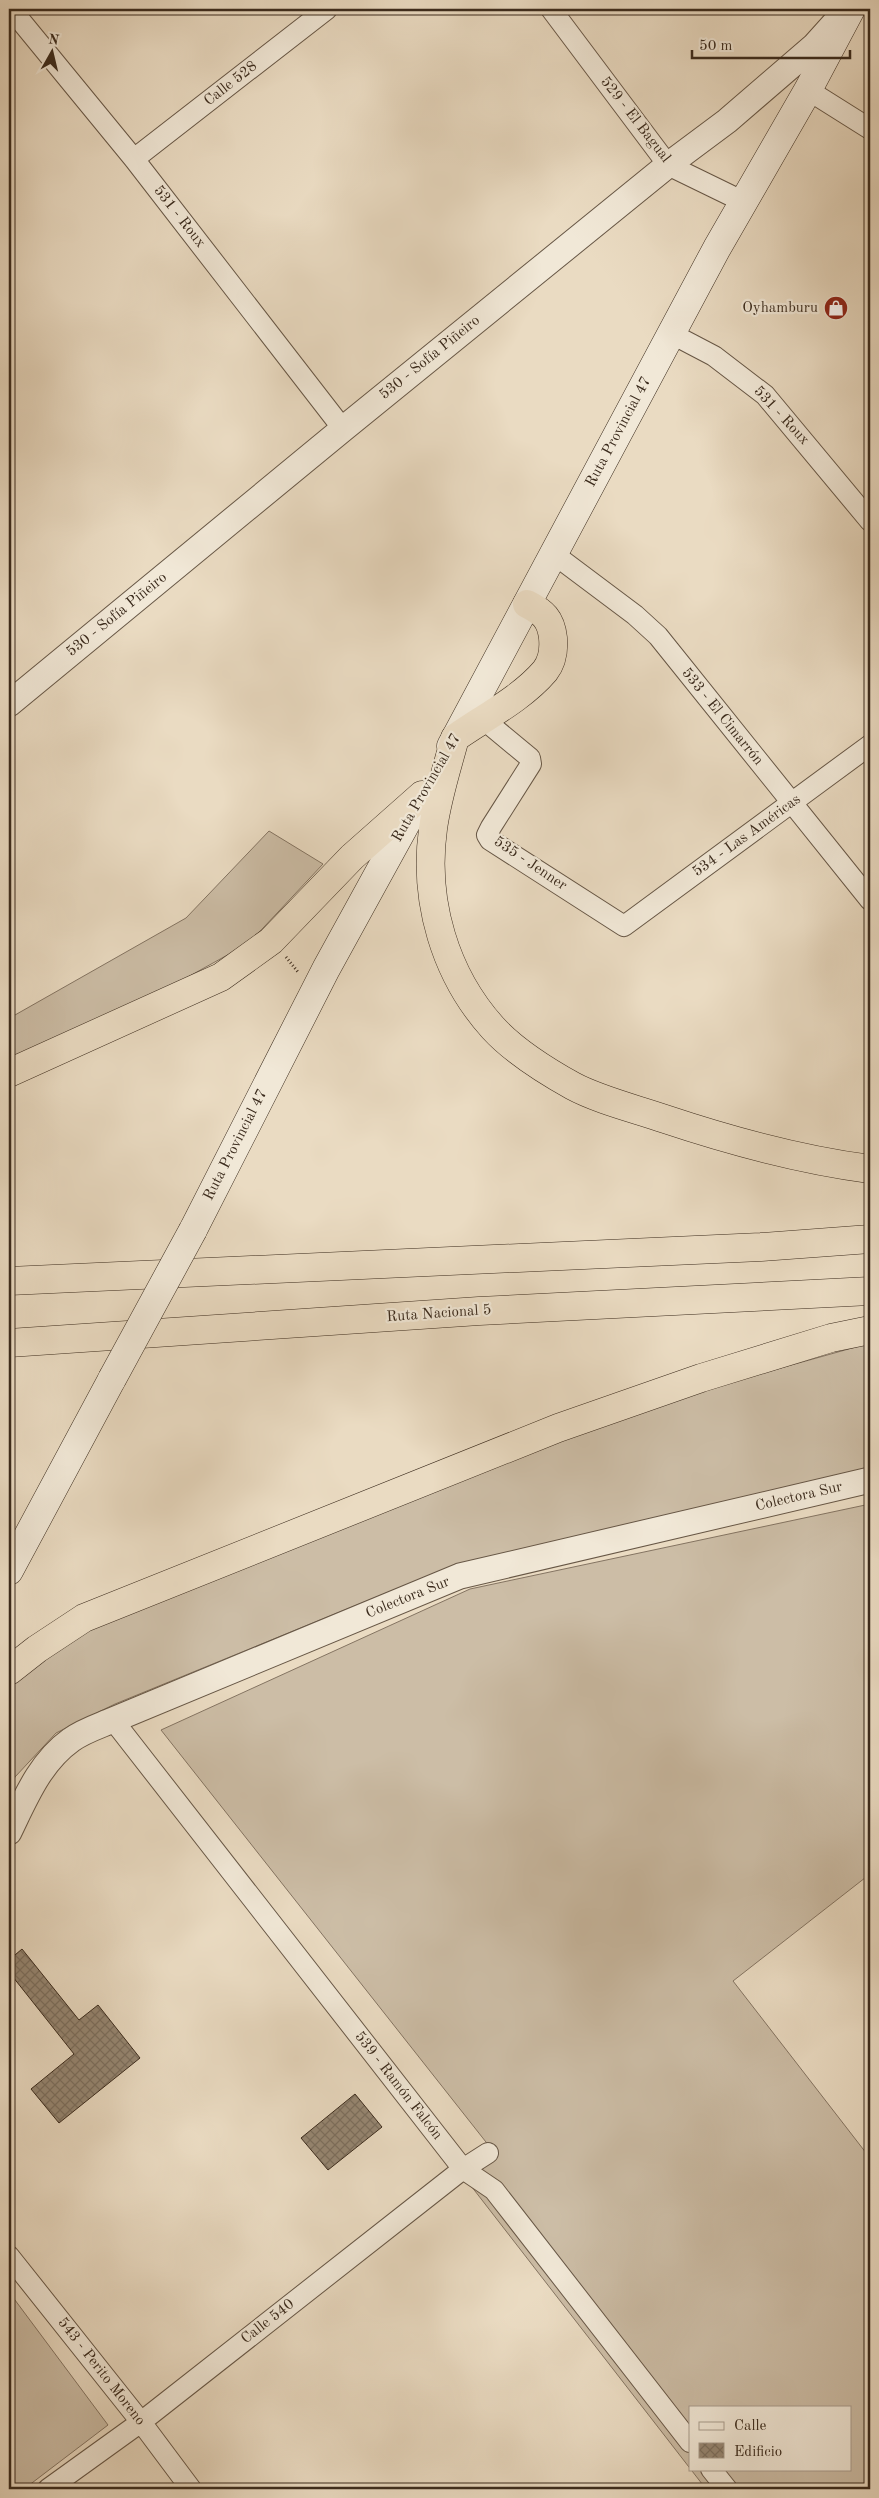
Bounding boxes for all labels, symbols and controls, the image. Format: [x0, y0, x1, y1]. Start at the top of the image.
north arrow [28, 28, 78, 78]
scale bar [692, 28, 849, 60]
text: N [47, 32, 60, 48]
text: 50 m [699, 39, 733, 54]
street label: Calle 528 [202, 59, 260, 109]
street label: 529 - El Bagual [597, 74, 673, 166]
street label: 531 - Roux [150, 183, 208, 251]
shop icon: Oyhamburu [823, 295, 849, 321]
place label: Oyhamburu [742, 301, 818, 316]
street label: 530 - Sofía Piñeiro [377, 313, 483, 403]
street label: Ruta Provincial 47 [584, 374, 654, 490]
street label: 531 - Roux [750, 384, 812, 448]
street label: 530 - Sofía Piñeiro [64, 570, 170, 660]
street label: 533 - El Cimarrón [678, 666, 766, 768]
street label: Ruta Provincial 47 [390, 731, 464, 845]
street label: 534 - Las Américas [690, 792, 804, 880]
street label: 535 - Jenner [491, 834, 569, 894]
street label: Ruta Provincial 47 [202, 1087, 270, 1203]
street label: Ruta Nacional 5 [386, 1303, 492, 1325]
street label: Colectora Sur [754, 1480, 844, 1514]
street label: Colectora Sur [364, 1574, 452, 1622]
street label: 539 - Ramón Falcón [351, 2029, 445, 2143]
street label: Calle 540 [239, 2297, 297, 2347]
street label: 543 - Perito Moreno [54, 2315, 148, 2429]
legend [689, 2406, 852, 2470]
text: Calle [734, 2419, 767, 2434]
text: Edificio [734, 2445, 782, 2460]

